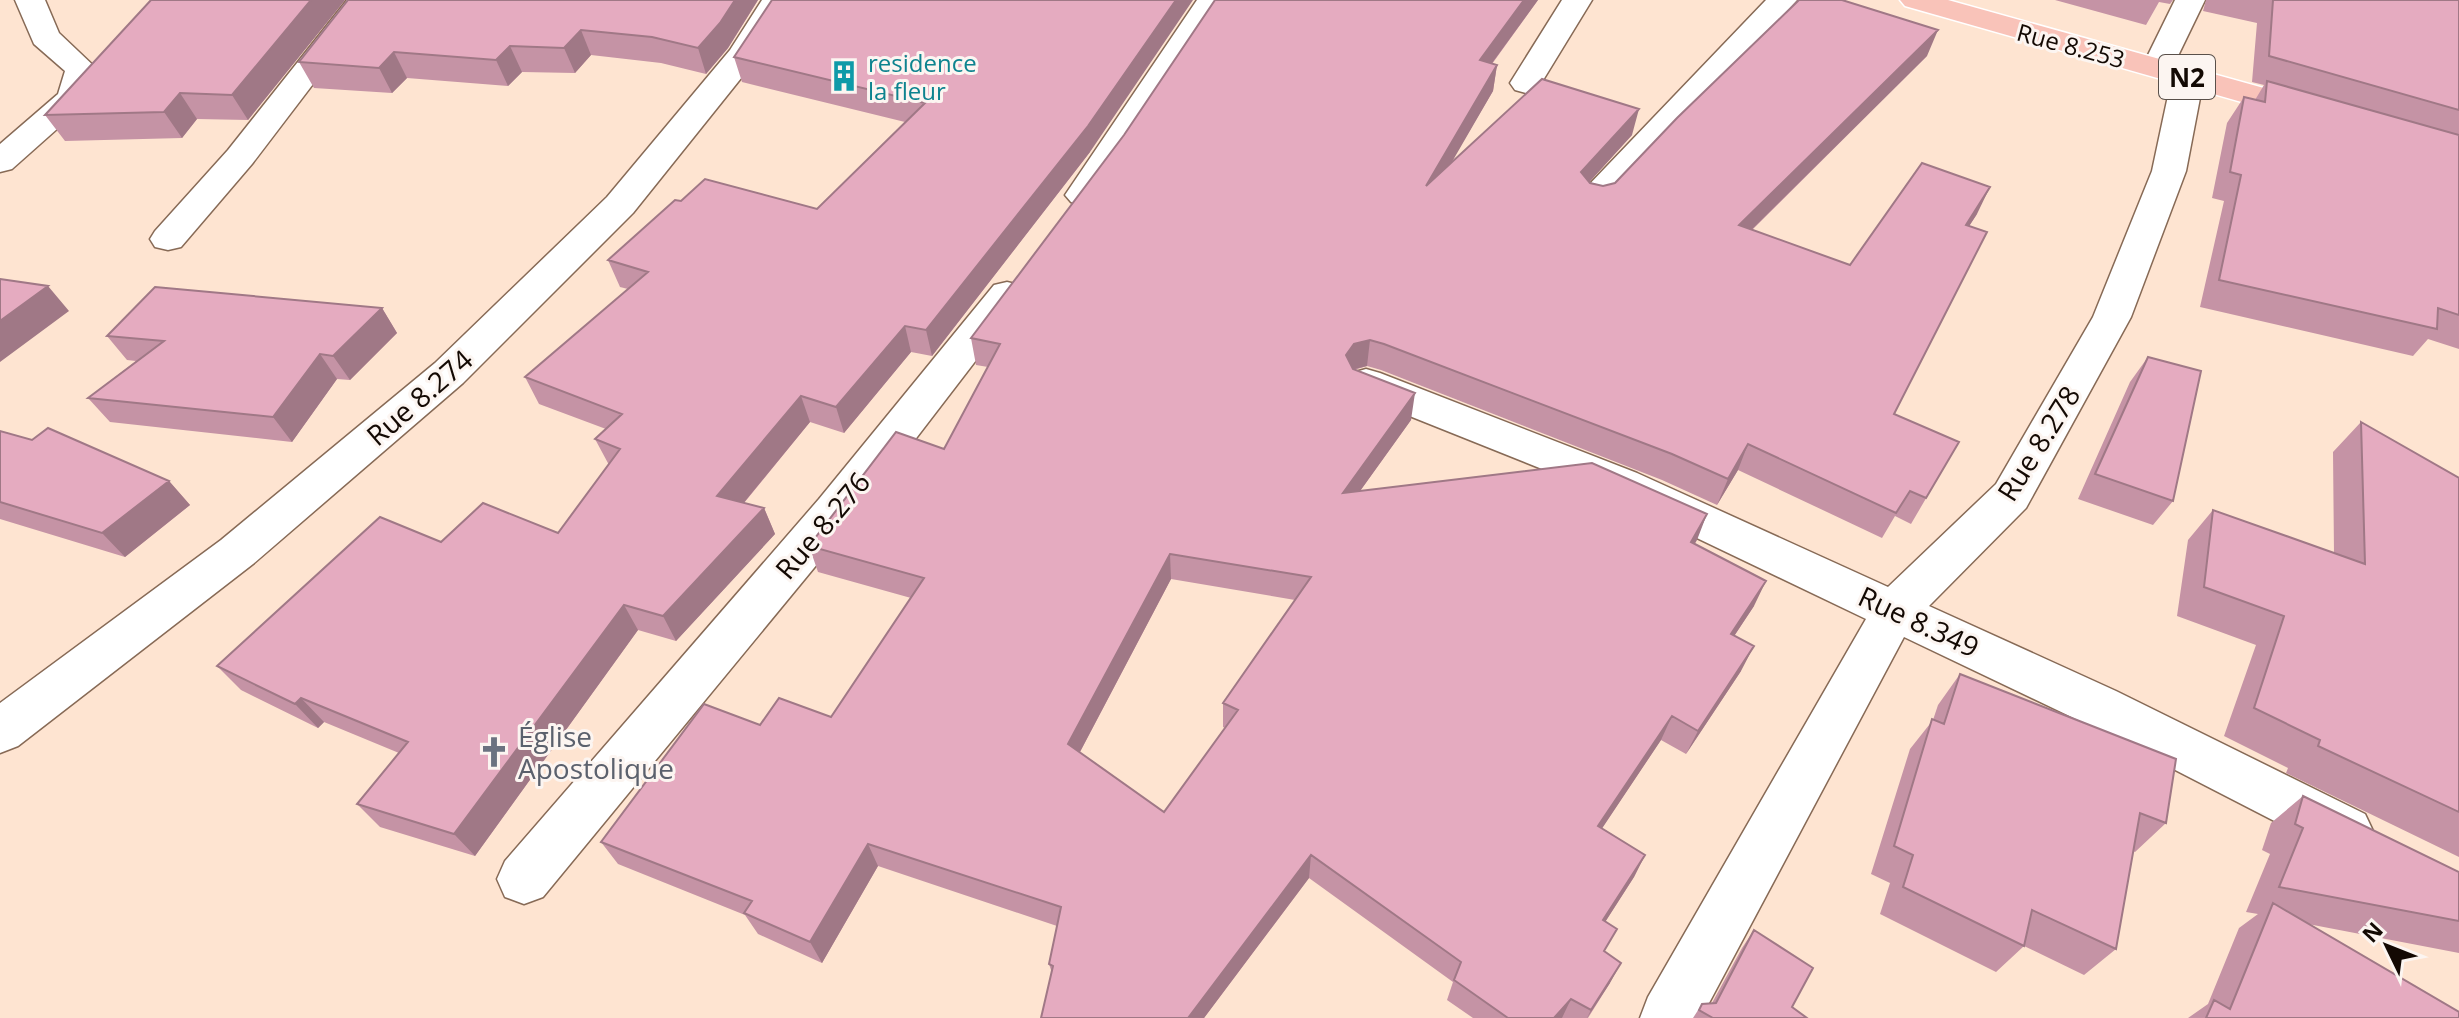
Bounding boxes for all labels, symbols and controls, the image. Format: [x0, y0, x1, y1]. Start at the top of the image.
street label: Rue 8.253 [2013, 15, 2129, 75]
place label: residence la fleur [868, 46, 977, 107]
road number: N2 [2159, 55, 2215, 99]
building icon: residence la fleur [827, 59, 861, 93]
street label: Rue 8.274 [358, 340, 480, 454]
street label: Rue 8.278 [1988, 378, 2088, 508]
street label: Rue 8.276 [766, 463, 878, 587]
street label: Rue 8.349 [1853, 577, 1985, 665]
place label: Église Apostolique [518, 717, 674, 787]
church icon: Église Apostolique [477, 735, 511, 769]
north arrow [2347, 906, 2427, 986]
text: N [2355, 915, 2389, 948]

